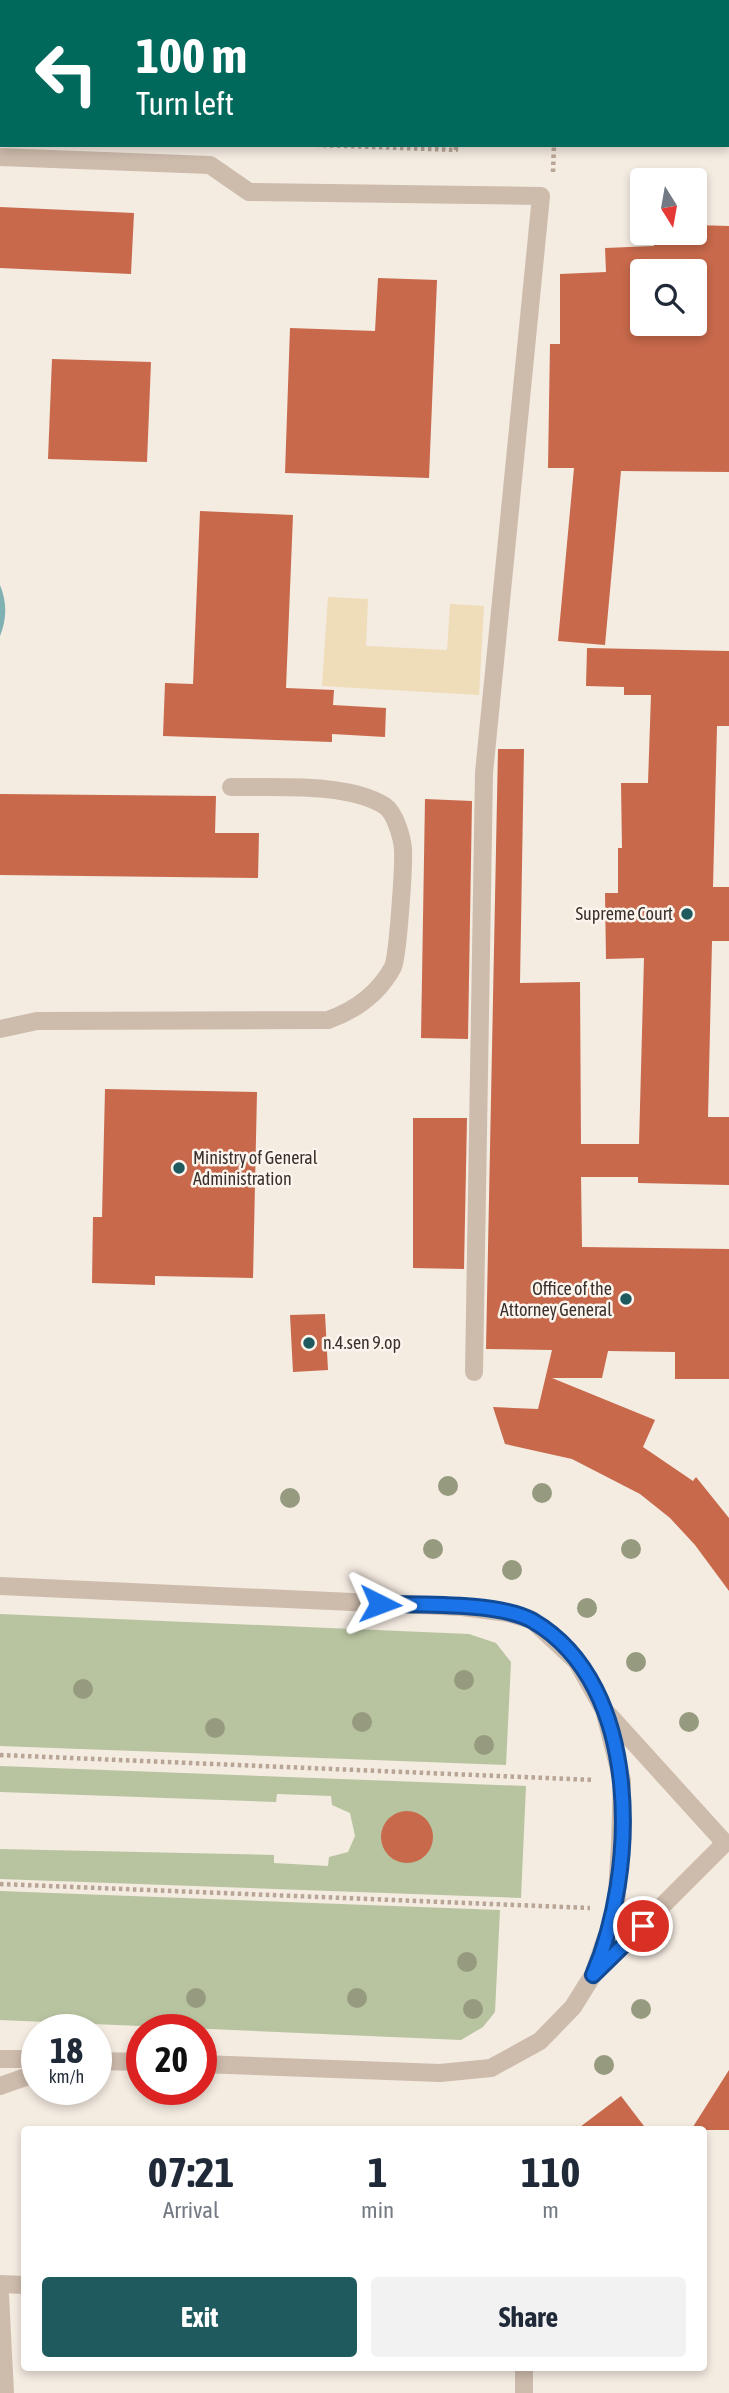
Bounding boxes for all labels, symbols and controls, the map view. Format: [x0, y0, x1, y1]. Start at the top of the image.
text: 100 m [136, 27, 247, 83]
icon: left [21, 28, 112, 119]
text: Turn left [136, 85, 234, 122]
north arrow [630, 168, 707, 245]
map controls [630, 168, 707, 336]
button: search [630, 259, 707, 336]
place label: Supreme Court [576, 903, 673, 924]
marker: Supreme Court [679, 906, 695, 922]
place label: Ministry of General Administration [193, 1147, 318, 1189]
marker: Ministry of General Administration [171, 1160, 187, 1176]
place label: Office of the Attorney General [500, 1278, 612, 1320]
marker: Office of the Attorney General [618, 1291, 634, 1307]
place label: n.4.sen 9.op [323, 1332, 401, 1353]
marker: n.4.sen 9.op [301, 1335, 317, 1351]
position arrow [343, 1567, 417, 1641]
pin [613, 1896, 673, 1956]
icon: arrive [624, 1907, 662, 1945]
speed limit sign: 20 [126, 2014, 217, 2105]
text: 18 [50, 2030, 83, 2070]
text: km/h [49, 2066, 84, 2087]
text: 07:21 [148, 2148, 234, 2196]
text: 1 [368, 2148, 387, 2196]
text: 110 [521, 2148, 580, 2196]
text: Arrival [163, 2197, 219, 2223]
text: min [361, 2197, 394, 2223]
text: m [542, 2197, 559, 2223]
button: Exit [42, 2277, 357, 2357]
button: Share [371, 2277, 686, 2357]

